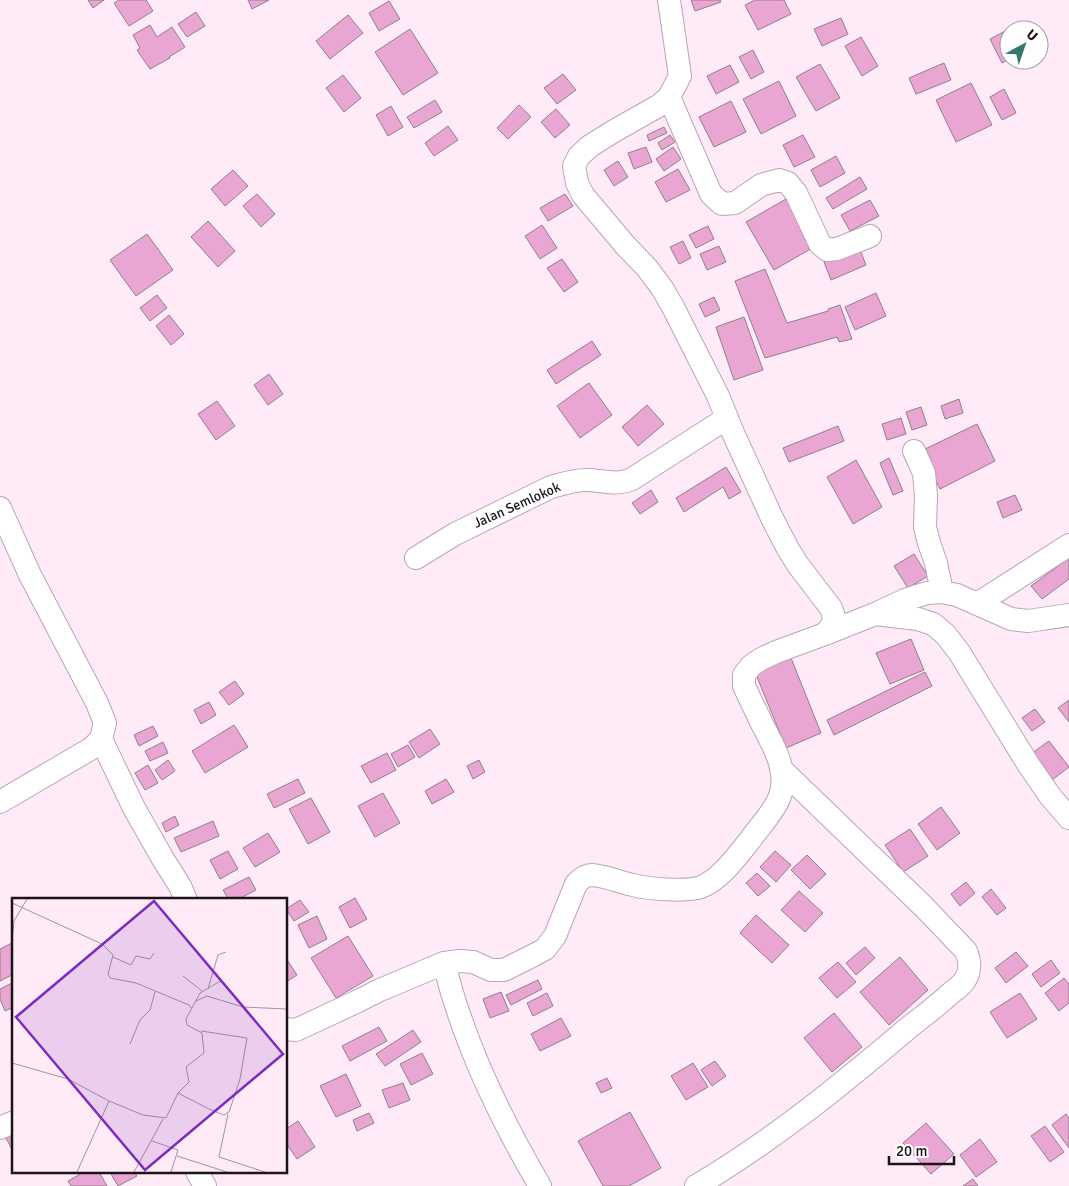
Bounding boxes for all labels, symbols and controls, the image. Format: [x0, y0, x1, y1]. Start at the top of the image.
north arrow [999, 20, 1049, 70]
text: U [1023, 26, 1041, 45]
street label: Jalan Semlokok [471, 478, 563, 532]
inset map [12, 898, 288, 1174]
scale bar [889, 1134, 954, 1166]
text: 20 m [896, 1142, 927, 1160]

